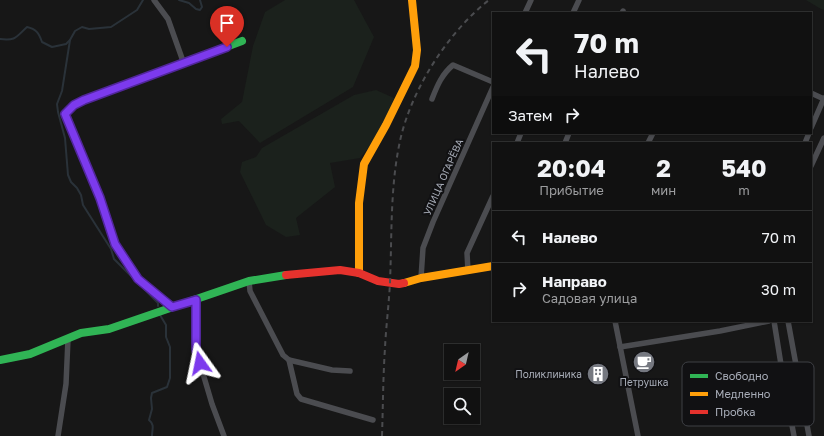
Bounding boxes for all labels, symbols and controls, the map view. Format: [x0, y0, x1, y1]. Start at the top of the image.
pin [210, 6, 244, 47]
icon: arrive [216, 12, 238, 34]
text: 70 m [574, 26, 639, 59]
icon: left [508, 28, 560, 80]
text: Налево [574, 60, 640, 82]
icon: right [561, 104, 583, 126]
text: Затем [508, 106, 553, 124]
street label: УЛИЦА ОГАРЁВА [420, 136, 465, 217]
text: 20:04 [537, 153, 606, 182]
text: 2 [656, 153, 671, 182]
text: 540 [721, 153, 767, 182]
text: Прибытие [539, 182, 604, 198]
text: мин [651, 182, 676, 198]
text: m [738, 182, 750, 198]
icon: left [508, 226, 530, 248]
text: Налево [542, 228, 598, 246]
text: 70 m [762, 228, 796, 246]
text: Направо [542, 272, 607, 290]
icon: right [508, 278, 530, 300]
text: 30 m [761, 280, 796, 298]
text: Садовая улица [542, 290, 637, 306]
position arrow [179, 342, 221, 384]
north arrow [444, 344, 480, 380]
map controls [444, 344, 480, 424]
cafe icon: Петрушка [631, 349, 657, 375]
building icon: Поликлиника [585, 361, 611, 387]
legend [682, 362, 814, 426]
place label: Поликлиника [515, 368, 582, 380]
text: Свободно [715, 369, 769, 382]
place label: Петрушка [619, 376, 669, 388]
text: Медленно [715, 387, 771, 400]
button: search [444, 388, 480, 424]
text: Пробка [715, 405, 756, 418]

